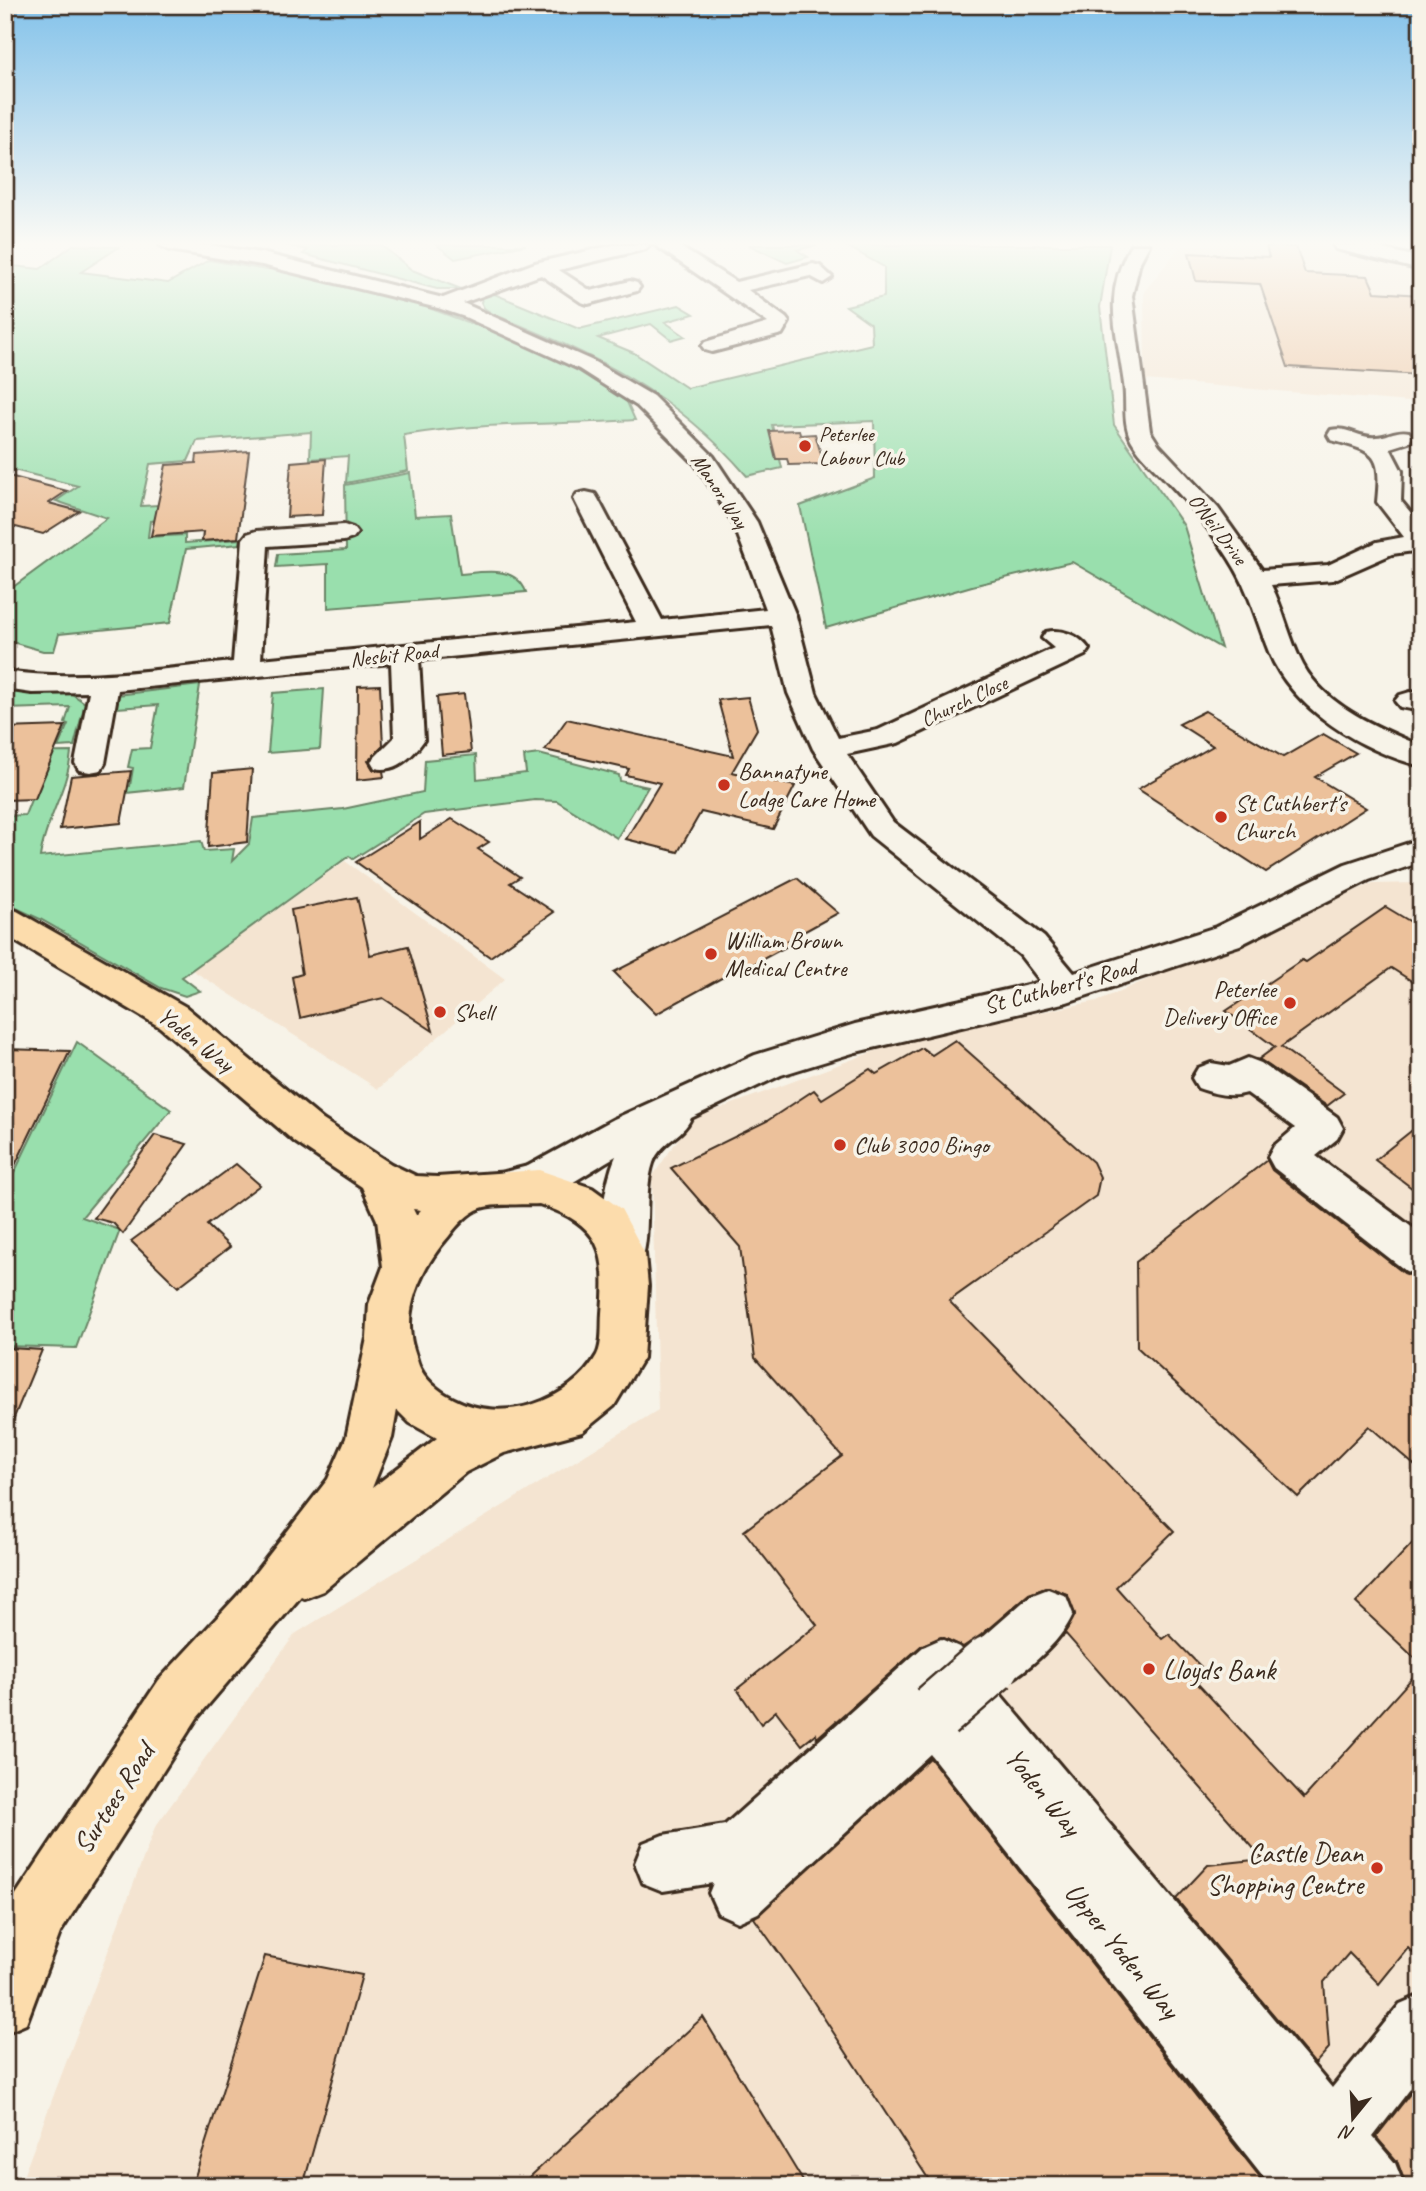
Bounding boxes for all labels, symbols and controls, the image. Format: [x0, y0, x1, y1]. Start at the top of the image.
place label: Peterlee Labour Club [819, 421, 906, 471]
marker: Peterlee Labour Club [797, 438, 813, 454]
street label: Manor Way [686, 449, 755, 535]
street label: O'Neil Drive [1183, 488, 1254, 571]
street label: Nesbit Road [349, 637, 443, 673]
street label: Church Close [917, 669, 1012, 732]
place label: Bannatyne Lodge Care Home [738, 756, 877, 814]
marker: Bannatyne Lodge Care Home [716, 777, 732, 793]
place label: St Cuthbert's Church [1235, 788, 1349, 846]
marker: St Cuthbert's Church [1213, 809, 1229, 825]
place label: William Brown Medical Centre [725, 925, 849, 983]
marker: William Brown Medical Centre [703, 946, 719, 962]
street label: St Cuthbert's Road [980, 950, 1143, 1021]
place label: Peterlee Delivery Office [1163, 974, 1278, 1032]
marker: Peterlee Delivery Office [1282, 995, 1298, 1011]
place label: Shell [454, 997, 497, 1027]
street label: Yoden Way [152, 1000, 241, 1079]
marker: Shell [432, 1004, 448, 1020]
place label: Club 3000 Bingo [854, 1130, 991, 1160]
marker: Club 3000 Bingo [832, 1137, 848, 1153]
place label: Lloyds Bank [1163, 1652, 1277, 1687]
marker: Lloyds Bank [1141, 1661, 1157, 1677]
street label: Surtees Road [65, 1733, 164, 1860]
street label: Yoden Way [998, 1740, 1091, 1844]
place label: Castle Dean Shopping Centre [1207, 1835, 1365, 1902]
marker: Castle Dean Shopping Centre [1369, 1860, 1385, 1876]
street label: Upper Yoden Way [1057, 1875, 1190, 2027]
north arrow [1318, 2082, 1388, 2152]
text: N [1336, 2119, 1357, 2146]

